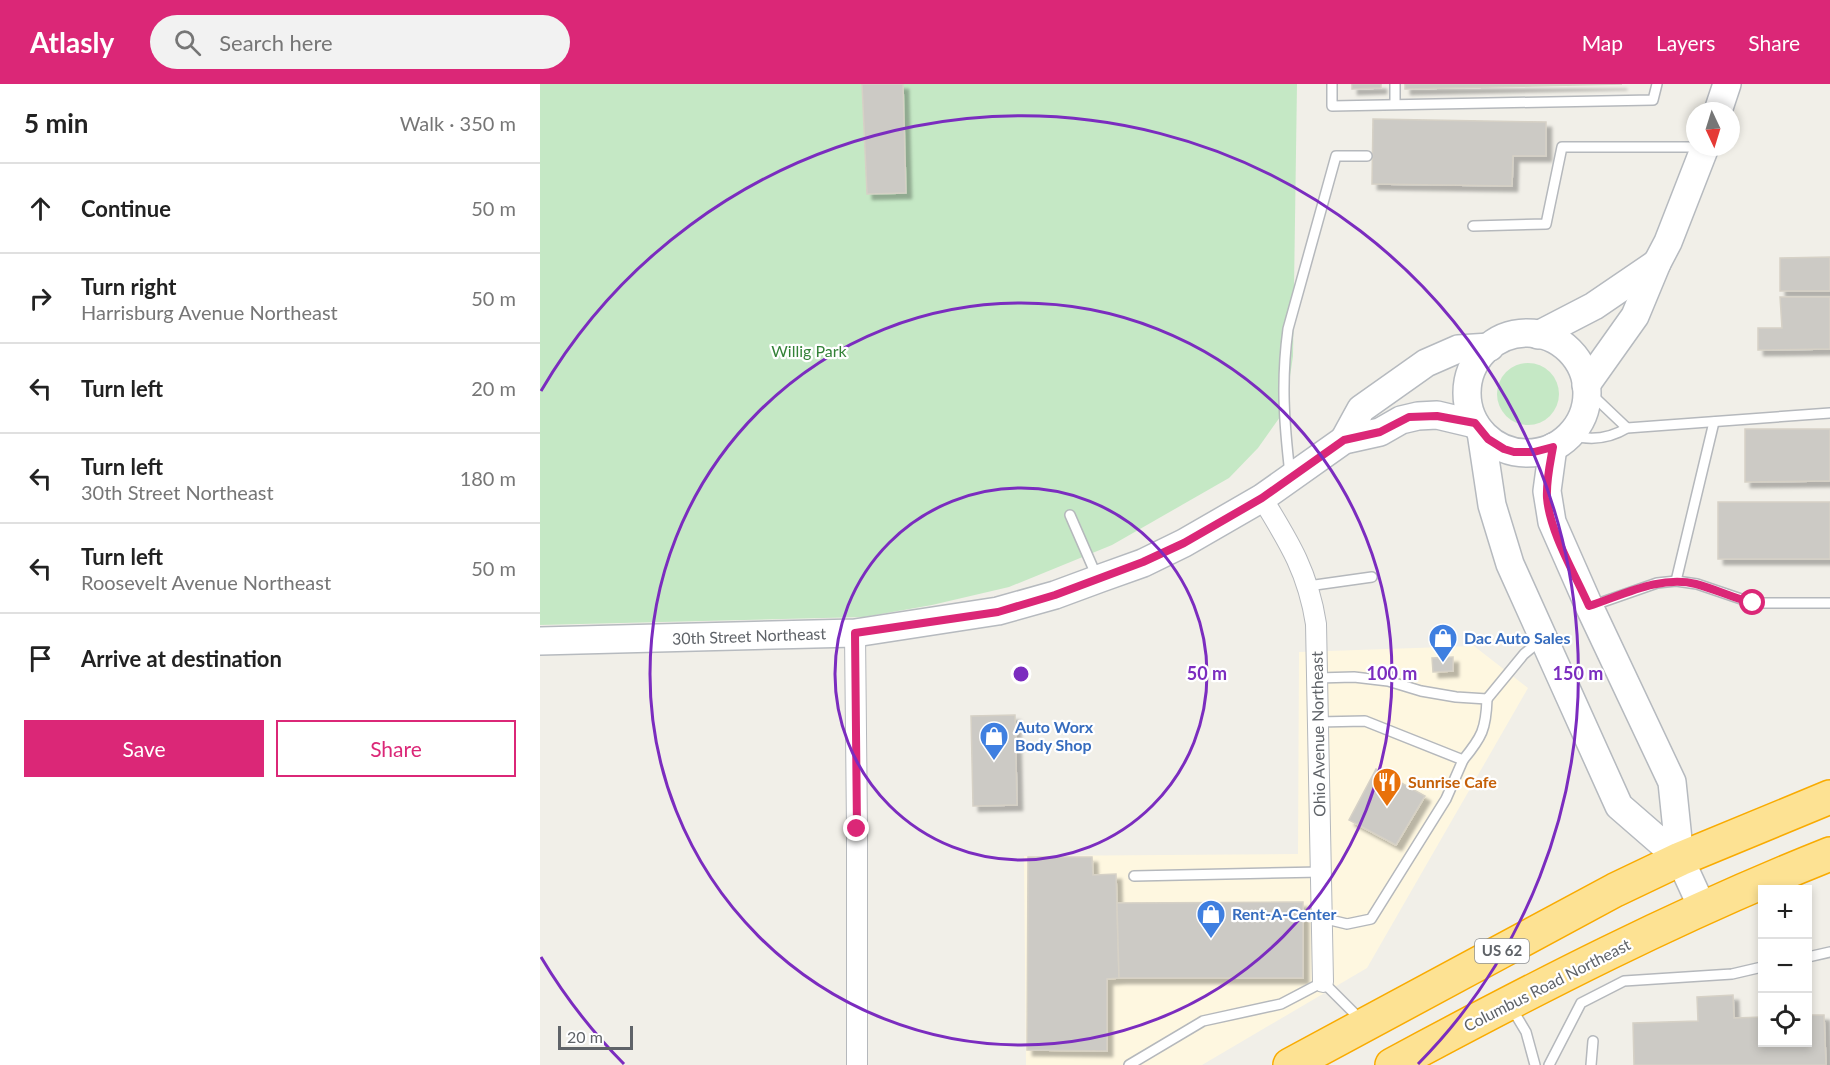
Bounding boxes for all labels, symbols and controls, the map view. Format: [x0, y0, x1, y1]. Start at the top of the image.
search box [150, 15, 570, 69]
text: Atlasly [30, 25, 114, 59]
icon: search [171, 26, 204, 59]
text: Search here [219, 29, 333, 56]
text: Map [1582, 30, 1623, 55]
text: Layers [1656, 30, 1715, 55]
text: Share [1748, 30, 1800, 55]
north arrow [1686, 102, 1740, 156]
text: 5 min [24, 107, 88, 139]
text: Walk · 350 m [400, 111, 516, 135]
icon: ahead [24, 192, 57, 225]
text: Continue [81, 195, 171, 222]
text: 50 m [471, 196, 516, 220]
text: Turn right [81, 273, 176, 300]
icon: right [24, 282, 57, 315]
text: 50 m [471, 286, 516, 310]
text: Harrisburg Avenue Northeast [81, 300, 338, 324]
park label: Willig Park [771, 341, 848, 360]
icon: left [24, 372, 57, 405]
text: Turn left [81, 375, 163, 402]
text: 20 m [471, 376, 516, 400]
text: Turn left [81, 453, 163, 480]
icon: left [24, 462, 57, 495]
text: 180 m [460, 466, 516, 490]
text: 30th Street Northeast [81, 480, 274, 504]
text: Turn left [81, 543, 163, 570]
icon: left [24, 552, 57, 585]
text: 50 m [471, 556, 516, 580]
text: Roosevelt Avenue Northeast [81, 570, 331, 594]
route start [1739, 589, 1765, 615]
shop icon: Dac Auto Sales [1427, 622, 1459, 664]
street label: 30th Street Northeast [672, 623, 827, 648]
place label: Dac Auto Sales [1464, 628, 1570, 647]
icon: arrive [24, 642, 57, 675]
text: Arrive at destination [81, 645, 282, 672]
street label: Ohio Avenue Northeast [1307, 651, 1328, 817]
text: 50 m [1187, 662, 1227, 684]
text: 100 m [1367, 662, 1417, 684]
text: 150 m [1553, 662, 1603, 684]
centre of rings [1011, 664, 1031, 684]
place label: Auto Worx Body Shop [1014, 717, 1094, 754]
button: Save [24, 720, 264, 777]
button: Share [276, 720, 516, 777]
shop icon: Auto Worx Body Shop [978, 720, 1010, 762]
restaurant icon: Sunrise Cafe [1371, 766, 1403, 808]
place label: Sunrise Cafe [1408, 772, 1497, 791]
route end [843, 815, 869, 841]
map controls [1758, 885, 1812, 1047]
button: + [1758, 885, 1812, 939]
shop icon: Rent-A-Center [1195, 898, 1227, 940]
place label: Rent-A-Center [1232, 904, 1337, 923]
street label: Columbus Road Northeast [1460, 934, 1634, 1035]
road number: US 62 [1475, 939, 1529, 963]
button: − [1758, 939, 1812, 993]
button: locate [1758, 993, 1812, 1047]
scale bar [558, 1023, 633, 1050]
text: 20 m [567, 1027, 603, 1046]

